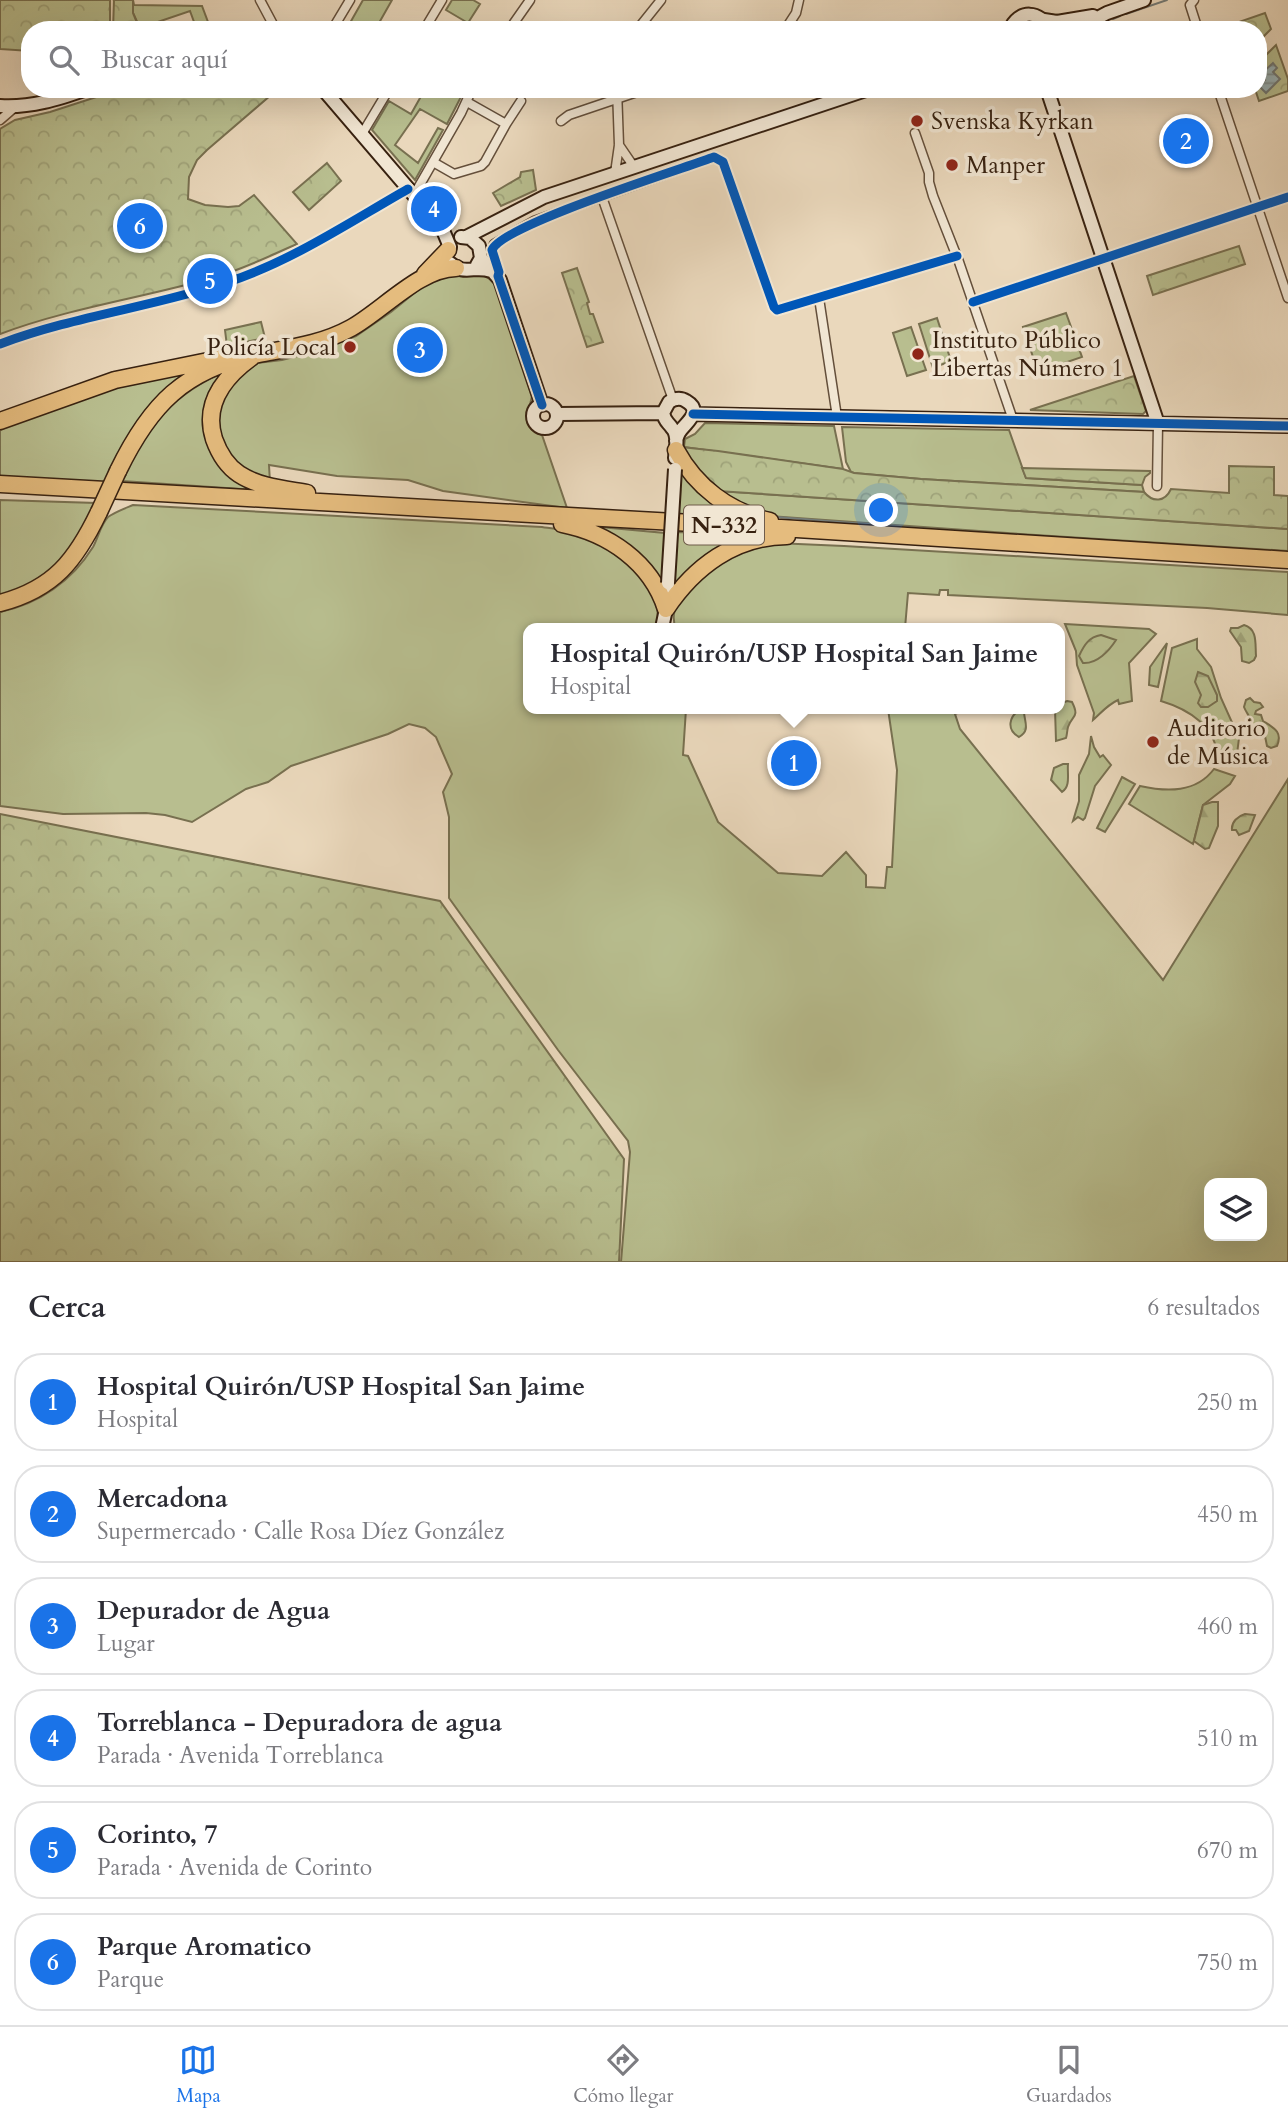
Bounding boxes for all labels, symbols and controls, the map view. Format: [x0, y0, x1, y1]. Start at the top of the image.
search box [21, 21, 1267, 98]
icon: search [45, 41, 83, 79]
text: Buscar aquí [101, 42, 228, 77]
place label: Svenska Kyrkan [931, 105, 1094, 138]
marker: Svenska Kyrkan [909, 113, 925, 129]
pin: 2 [1163, 115, 1209, 167]
place label: Manper [966, 149, 1045, 182]
marker: Manper [944, 157, 960, 173]
pin: 4 [411, 183, 457, 235]
pin: 6 [117, 200, 163, 252]
pin: 5 [187, 255, 233, 307]
pin: 3 [397, 324, 443, 376]
place label: Instituto Público Libertas Número 1 [932, 324, 1124, 385]
place label: Policía Local [207, 331, 336, 364]
marker: Policía Local [342, 339, 358, 355]
marker: Instituto Público Libertas Número 1 [910, 346, 926, 362]
your location [864, 493, 898, 527]
road number: N-332 [684, 505, 764, 544]
popup [523, 623, 1065, 714]
text: Hospital Quirón/USP Hospital San Jaime [550, 636, 1038, 671]
text: Hospital [550, 671, 631, 702]
place label: Auditorio de Música [1167, 712, 1270, 773]
marker: Auditorio de Música [1145, 734, 1161, 750]
pin: 1 [771, 737, 817, 789]
map controls [1204, 1178, 1267, 1241]
button: layers [1204, 1178, 1267, 1241]
text: Cerca [28, 1287, 106, 1328]
text: 6 resultados [1147, 1292, 1260, 1323]
text: Hospital Quirón/USP Hospital San Jaime [97, 1369, 585, 1404]
text: 1 [47, 1387, 59, 1418]
text: 250 m [1197, 1387, 1258, 1418]
text: Hospital [97, 1404, 178, 1435]
text: Mercadona [97, 1481, 228, 1516]
text: 2 [47, 1499, 59, 1530]
text: 450 m [1197, 1499, 1258, 1530]
text: Supermercado · Calle Rosa Díez González [97, 1516, 504, 1547]
text: Depurador de Agua [97, 1593, 330, 1628]
text: 3 [47, 1611, 59, 1642]
text: 460 m [1197, 1611, 1258, 1642]
text: Lugar [97, 1628, 155, 1659]
text: Torreblanca - Depuradora de agua [97, 1705, 502, 1740]
text: 4 [47, 1723, 59, 1754]
text: 510 m [1197, 1723, 1258, 1754]
text: Parada · Avenida Torreblanca [97, 1740, 384, 1771]
text: Corinto, 7 [97, 1817, 217, 1852]
text: 5 [47, 1835, 59, 1866]
text: 670 m [1197, 1835, 1258, 1866]
text: Parada · Avenida de Corinto [97, 1852, 372, 1883]
text: Parque Aromatico [97, 1929, 312, 1964]
text: 6 [47, 1947, 59, 1978]
text: 750 m [1197, 1947, 1258, 1978]
text: Parque [97, 1964, 164, 1995]
tab: Mapa [176, 2041, 221, 2109]
tab: Cómo llegar [573, 2041, 674, 2109]
tab: Guardados [1026, 2041, 1112, 2109]

